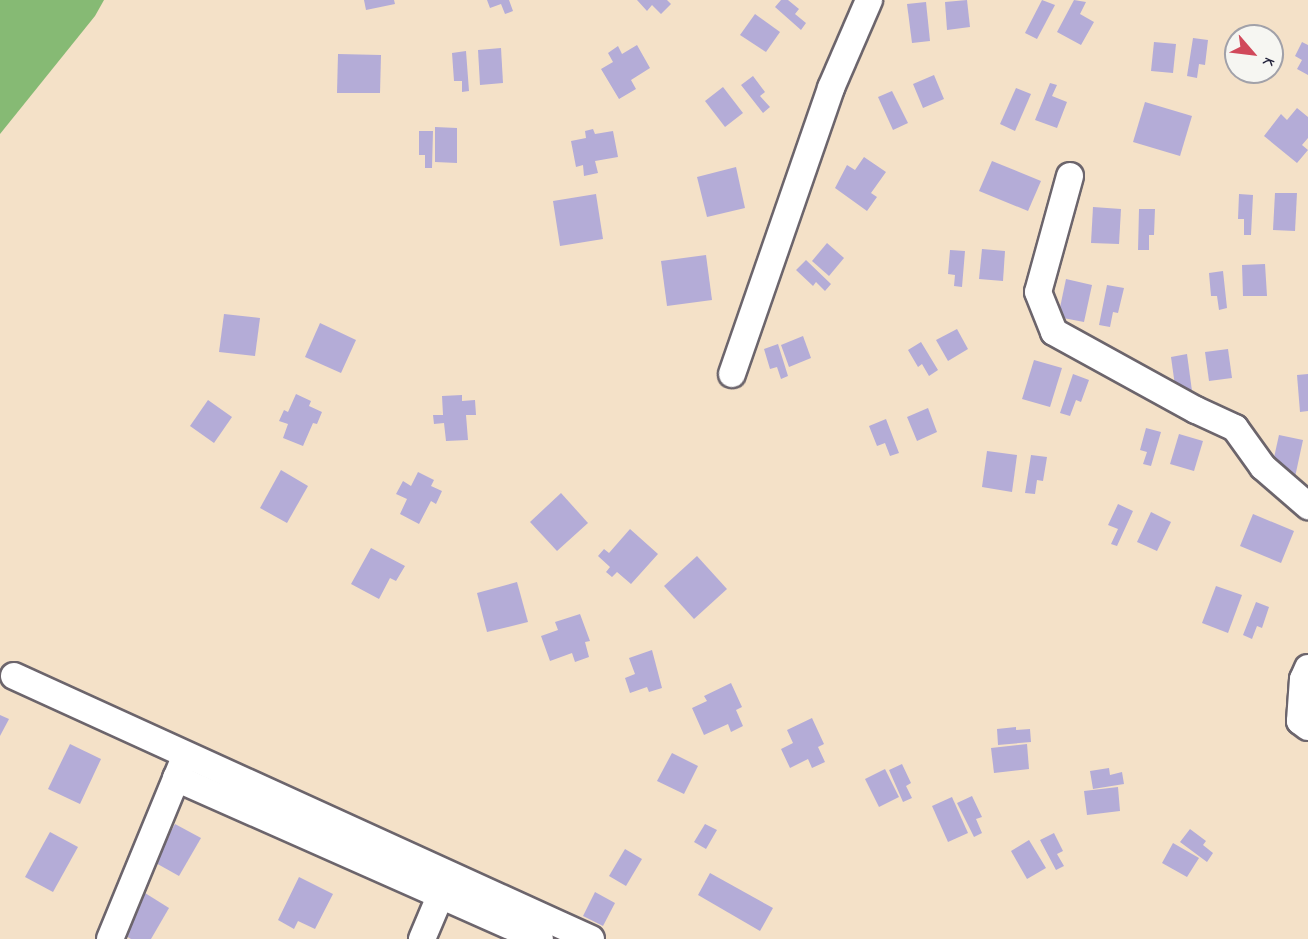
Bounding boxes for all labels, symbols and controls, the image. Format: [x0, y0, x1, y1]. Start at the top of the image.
north arrow [1224, 24, 1284, 84]
text: K [1256, 52, 1281, 71]

